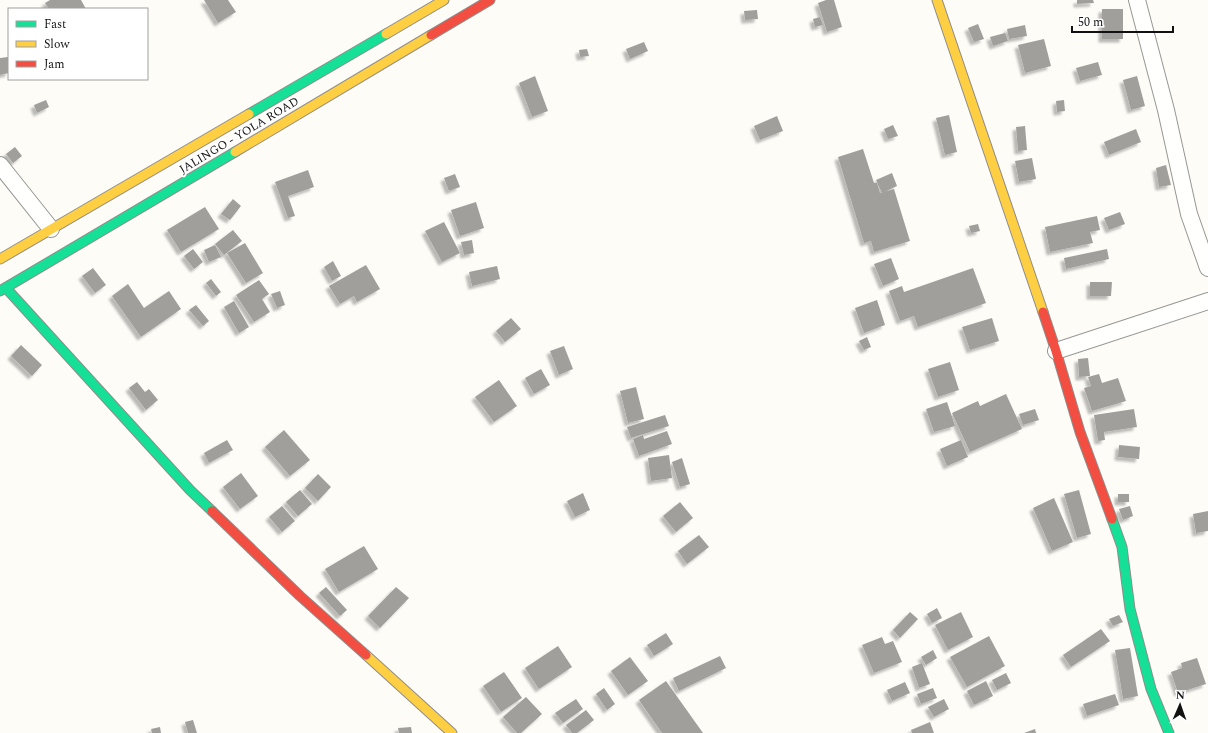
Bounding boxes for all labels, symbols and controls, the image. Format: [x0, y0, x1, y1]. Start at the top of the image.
legend [8, 8, 148, 80]
scale bar [1072, 8, 1173, 34]
text: 50 m [1078, 13, 1103, 32]
text: Fast [44, 15, 66, 34]
text: Slow [44, 35, 70, 54]
text: Jam [44, 55, 65, 74]
street label: JALINGO - YOLA ROAD [176, 92, 303, 179]
north arrow [1160, 685, 1200, 725]
text: N [1176, 687, 1185, 704]

